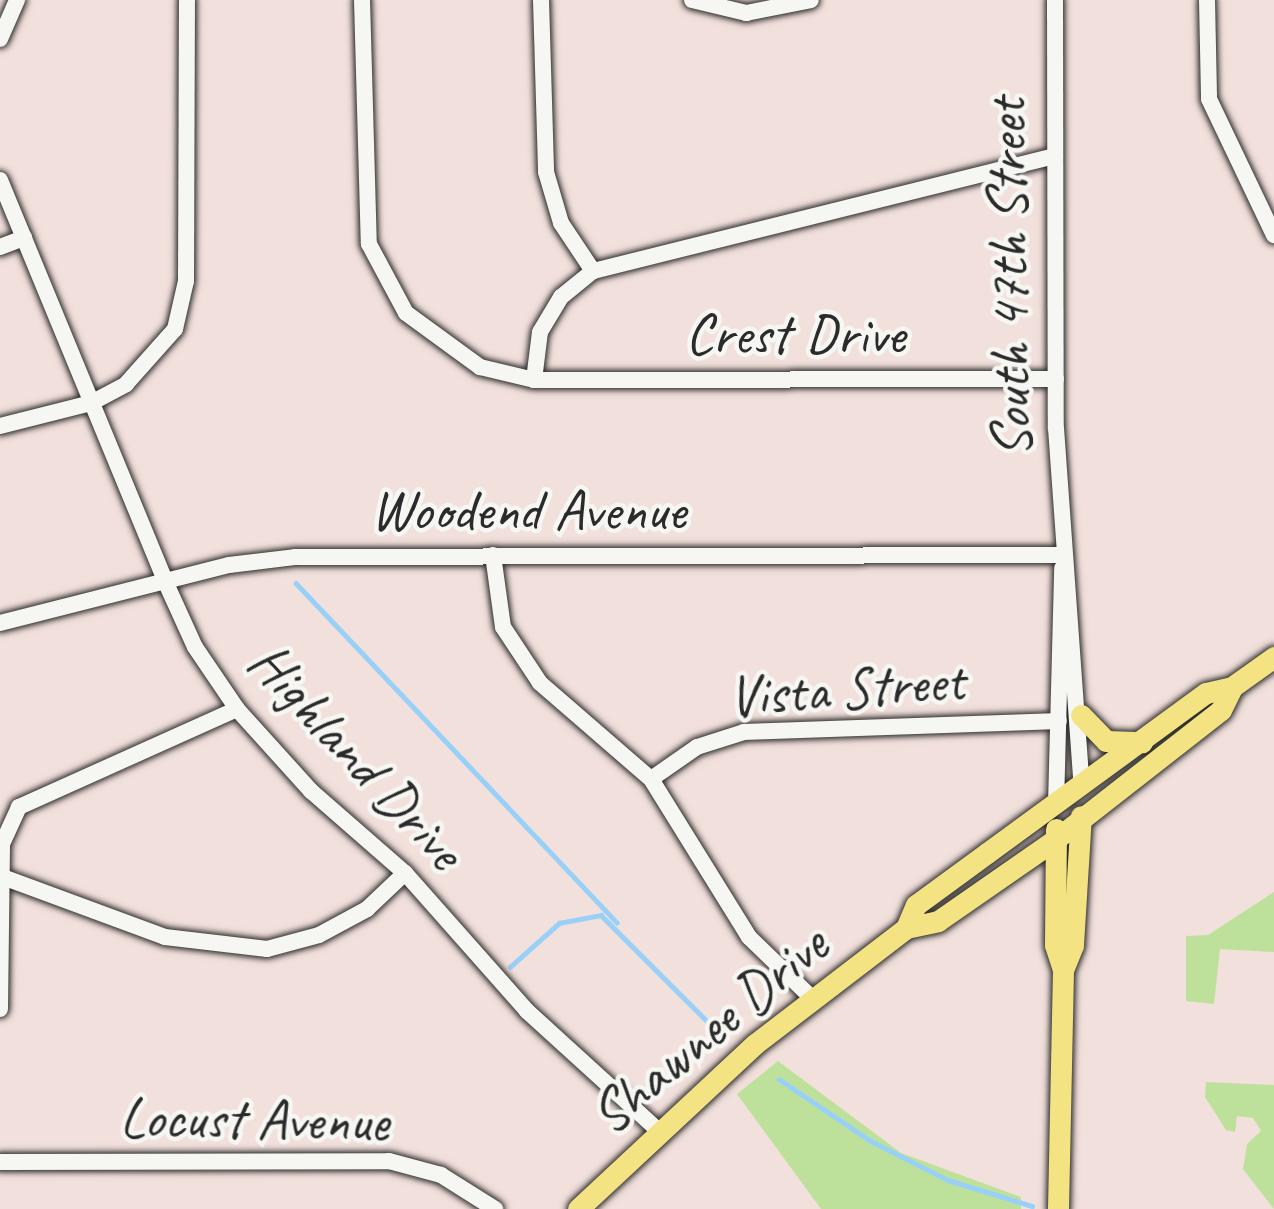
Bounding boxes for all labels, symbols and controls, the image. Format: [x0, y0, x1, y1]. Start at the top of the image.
street label: South 47th Street [972, 97, 1046, 459]
street label: Crest Drive [685, 301, 905, 369]
street label: Woodend Avenue [370, 477, 686, 545]
street label: Highland Drive [233, 628, 479, 884]
street label: Vista Street [725, 647, 967, 731]
street label: Shawnee Drive [577, 911, 841, 1149]
street label: Locust Avenue [119, 1083, 389, 1157]

